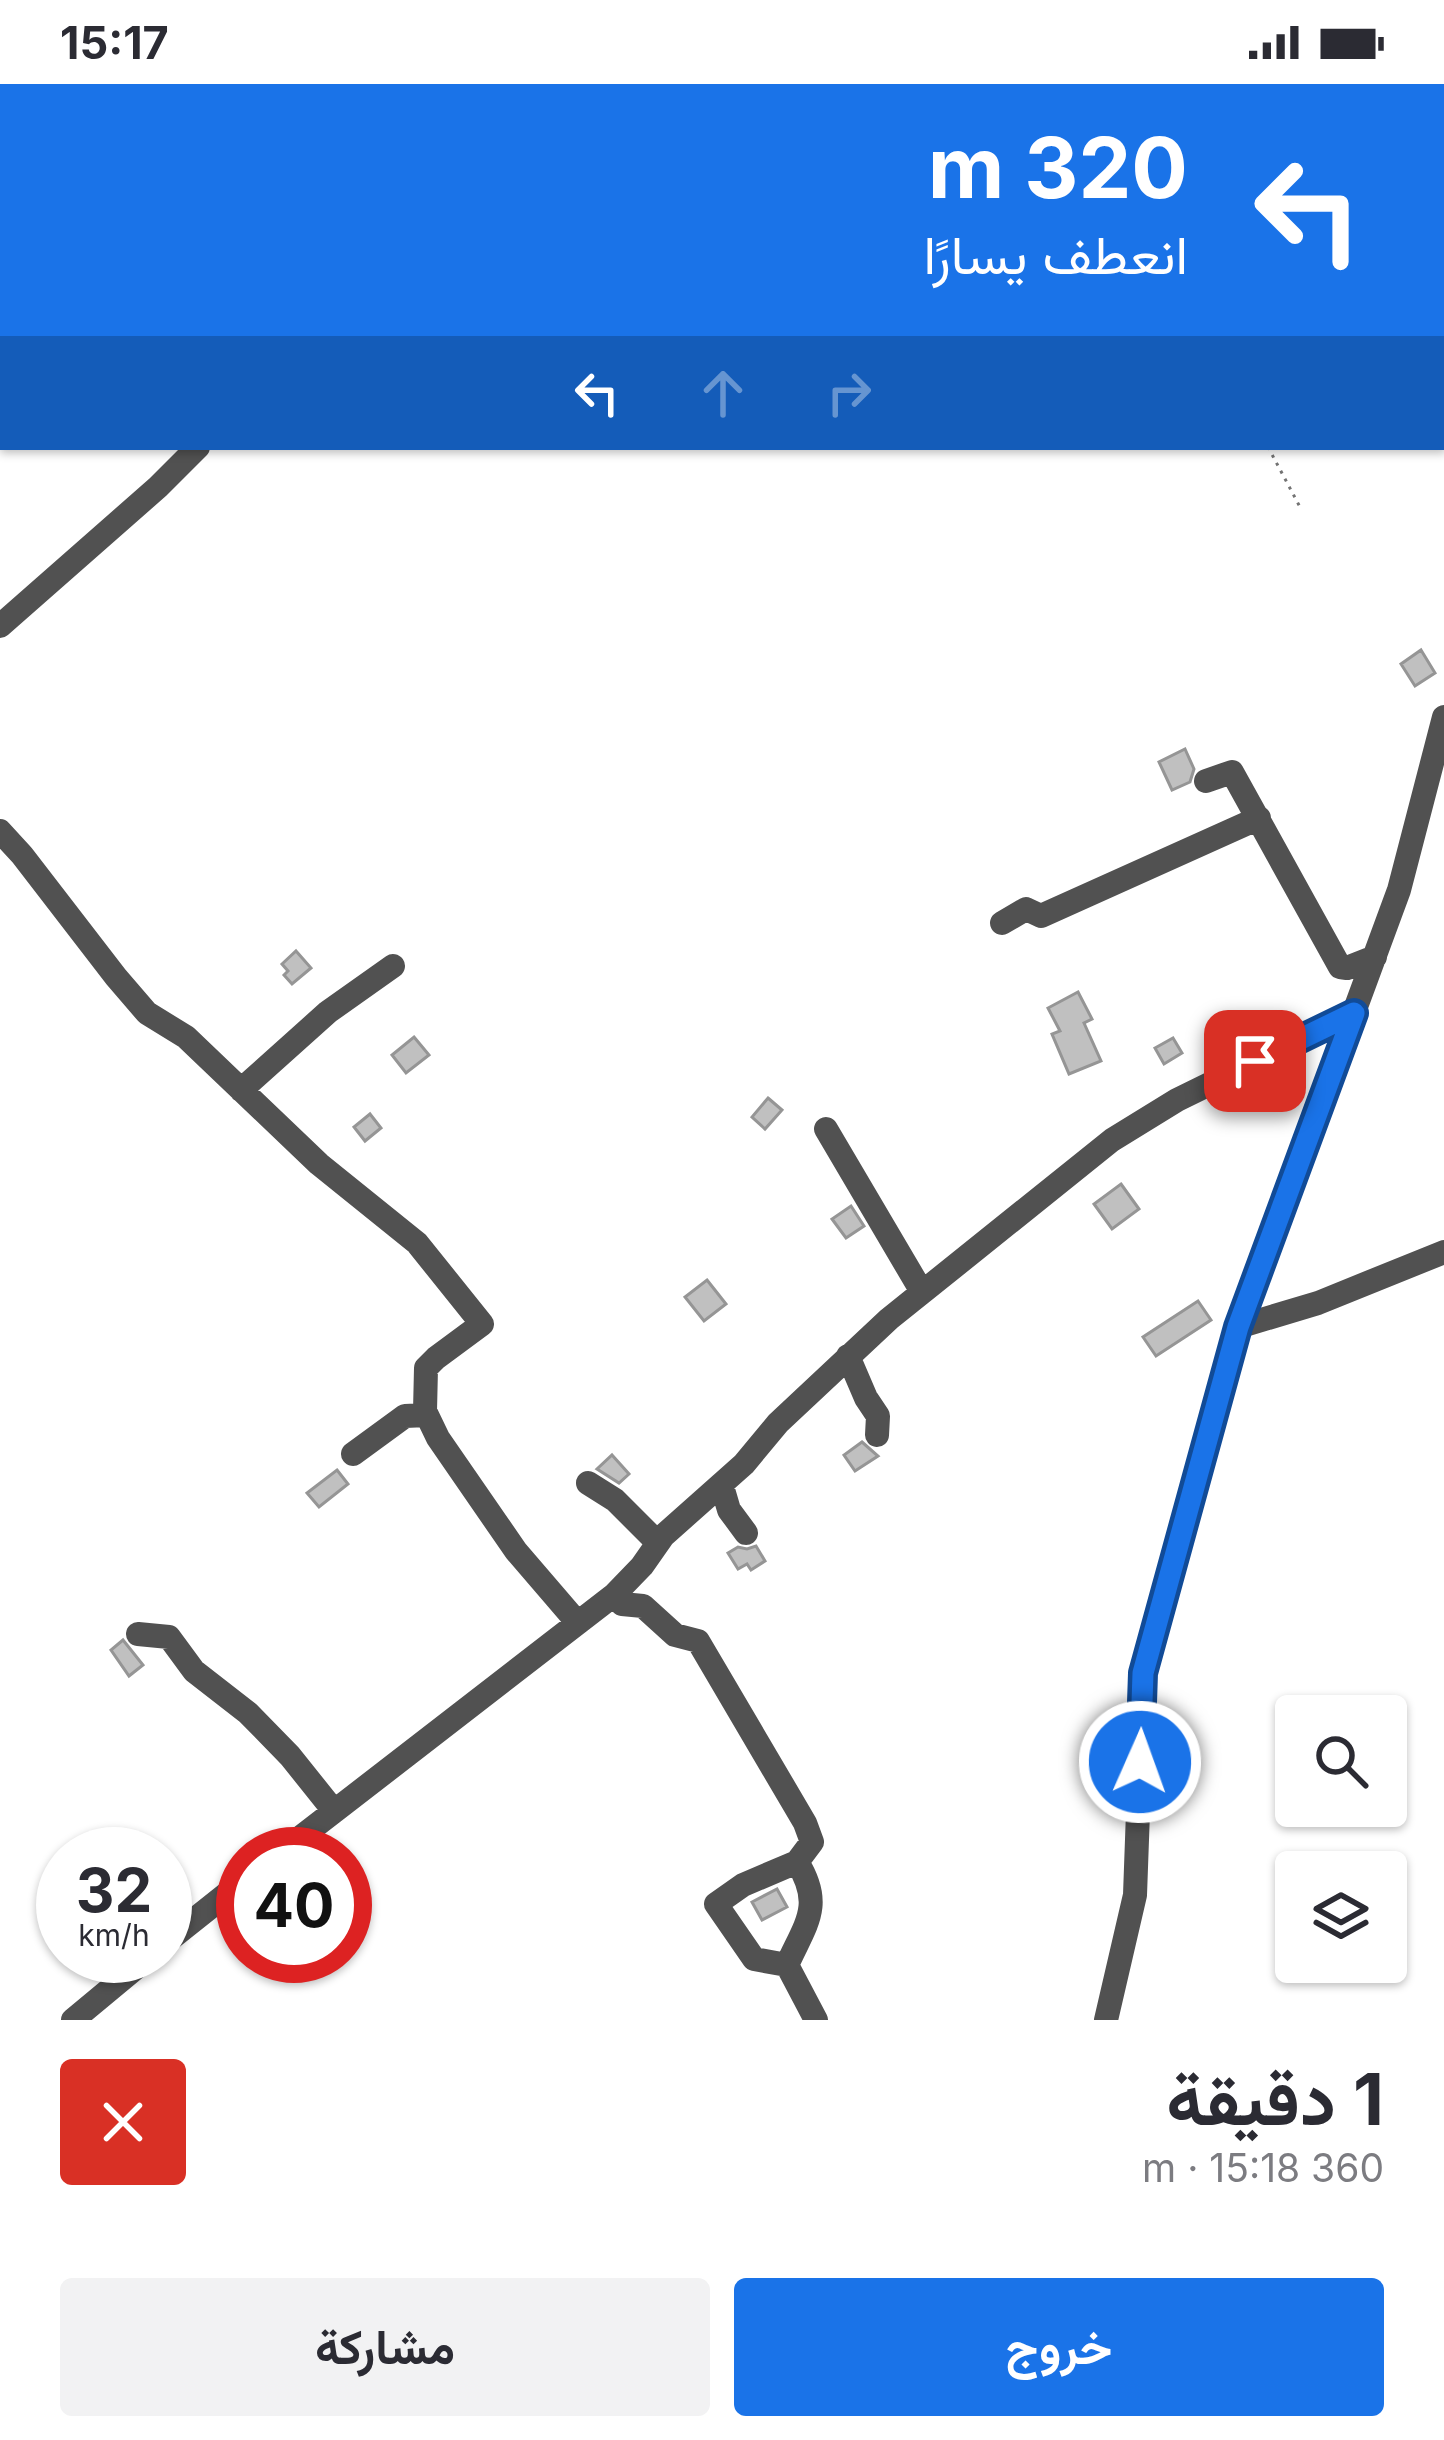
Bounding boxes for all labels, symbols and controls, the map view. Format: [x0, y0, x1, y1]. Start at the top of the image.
text: 15:17 [60, 15, 169, 70]
text: 320 m [928, 117, 1188, 218]
icon: left [1230, 132, 1386, 288]
text: انعطف يسارًا [924, 222, 1188, 287]
icon: left [564, 360, 630, 426]
icon: ahead [690, 360, 756, 426]
icon: right [816, 360, 882, 426]
pin [1204, 1010, 1306, 1112]
icon: arrive [1222, 1028, 1288, 1094]
map controls [1275, 1695, 1407, 1983]
button: search [1275, 1695, 1407, 1827]
position arrow [1077, 1699, 1203, 1825]
speed limit sign: 40 [216, 1827, 372, 1983]
button: layers [1275, 1851, 1407, 1983]
text: 32 [76, 1854, 152, 1926]
text: km/h [78, 1917, 150, 1953]
text: 1 دقيقة [1166, 2055, 1384, 2142]
button: close [60, 2059, 186, 2185]
text: 360 m · 15:18 [1142, 2144, 1384, 2191]
button: مشاركة [60, 2278, 710, 2416]
button: خروج [734, 2278, 1384, 2416]

